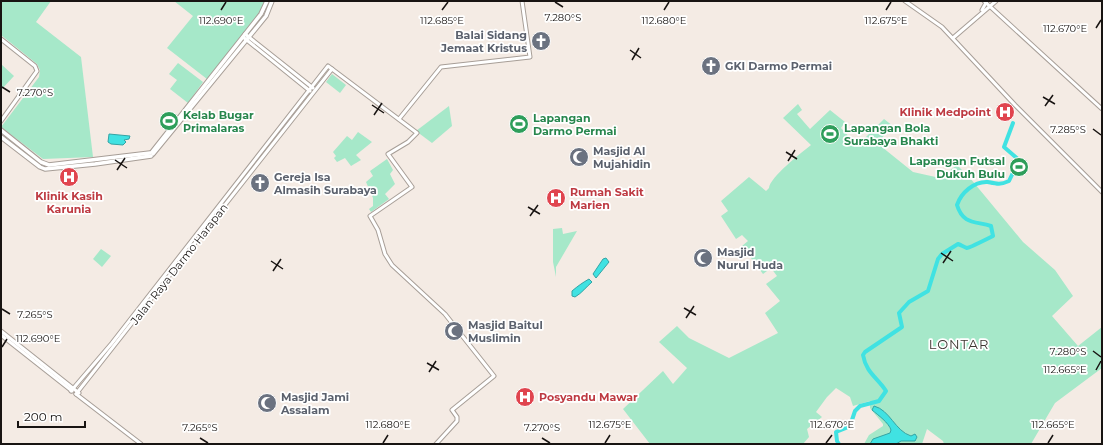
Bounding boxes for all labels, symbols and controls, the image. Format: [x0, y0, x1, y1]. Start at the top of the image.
text: 7.280°S [545, 11, 581, 24]
text: 112.690°E [199, 14, 244, 27]
text: 112.685°E [420, 14, 464, 27]
text: 112.680°E [641, 14, 687, 27]
text: 112.675°E [864, 14, 908, 27]
text: 112.670°E [1043, 22, 1087, 35]
place label: Balai Sidang Jemaat Kristus [440, 28, 527, 55]
church icon: Balai Sidang Jemaat Kristus [530, 30, 552, 52]
church icon: GKI Darmo Permai [700, 55, 722, 77]
place label: GKI Darmo Permai [725, 59, 832, 73]
text: 7.270°S [17, 86, 53, 99]
hospital icon: Klinik Medpoint [994, 101, 1016, 123]
place label: Klinik Medpoint [899, 105, 991, 119]
place label: Kelab Bugar Primalaras [183, 108, 254, 135]
sports icon: Kelab Bugar Primalaras [158, 110, 180, 132]
place label: Lapangan Darmo Permai [533, 111, 617, 138]
sports icon: Lapangan Darmo Permai [508, 113, 530, 135]
place label: Lapangan Bola Surabaya Bhakti [844, 121, 938, 148]
sports icon: Lapangan Bola Surabaya Bhakti [819, 123, 841, 145]
text: 7.285°S [1050, 123, 1086, 136]
place label: Masjid Al Mujahidin [593, 144, 651, 171]
mosque icon: Masjid Al Mujahidin [568, 146, 590, 168]
place label: Lapangan Futsal Dukuh Bulu [909, 154, 1005, 181]
sports icon: Lapangan Futsal Dukuh Bulu [1008, 156, 1030, 178]
hospital icon: Klinik Kasih Karunia [58, 166, 80, 188]
place label: Gereja Isa Almasih Surabaya [273, 170, 377, 197]
church icon: Gereja Isa Almasih Surabaya [249, 172, 271, 194]
place label: Rumah Sakit Marien [570, 185, 644, 212]
hospital icon: Rumah Sakit Marien [545, 187, 567, 209]
place label: Klinik Kasih Karunia [35, 189, 103, 216]
street label: Jalan Raya Darmo Harapan [127, 201, 231, 328]
place label: Masjid Nurul Huda [717, 245, 783, 272]
mosque icon: Masjid Nurul Huda [692, 247, 714, 269]
text: 7.265°S [17, 308, 53, 321]
place label: Masjid Baitul Muslimin [468, 318, 543, 345]
mosque icon: Masjid Baitul Muslimin [443, 320, 465, 342]
text: 112.690°E [16, 332, 61, 345]
district label: LONTAR [929, 336, 989, 352]
text: 7.280°S [1050, 345, 1086, 358]
text: 112.665°E [1043, 363, 1087, 376]
hospital icon: Posyandu Mawar [514, 386, 536, 408]
place label: Masjid Jami Assalam [280, 390, 349, 417]
place label: Posyandu Mawar [539, 390, 638, 404]
mosque icon: Masjid Jami Assalam [256, 392, 278, 414]
scale bar [18, 403, 85, 429]
text: 200 m [24, 409, 63, 424]
text: 112.680°E [365, 418, 411, 431]
text: 112.675°E [588, 418, 632, 431]
text: 112.670°E [810, 418, 854, 431]
text: 112.665°E [1031, 418, 1075, 431]
text: 7.265°S [182, 421, 218, 434]
text: 7.270°S [524, 421, 560, 434]

